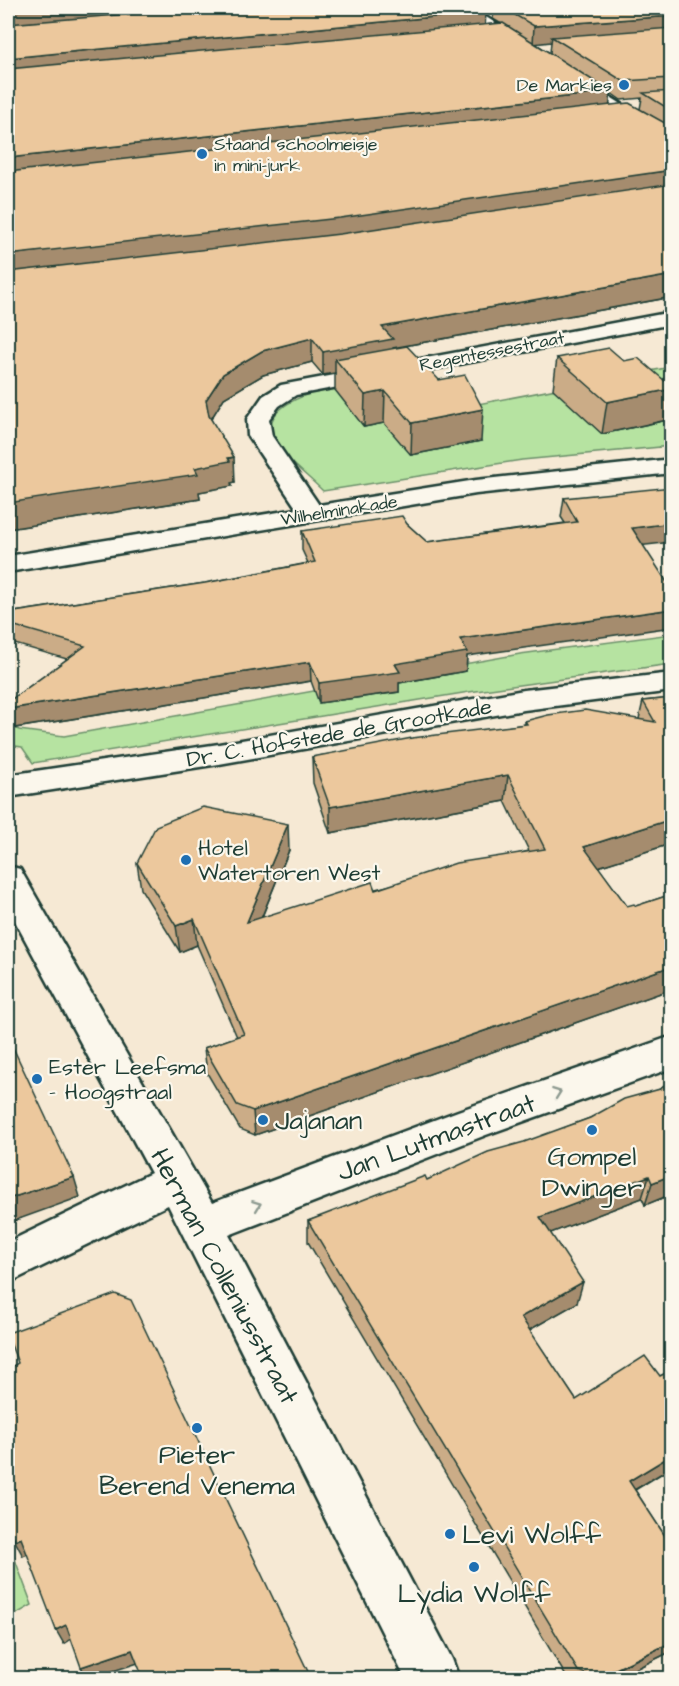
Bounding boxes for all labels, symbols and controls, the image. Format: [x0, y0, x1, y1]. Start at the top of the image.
place label: De Markies [517, 73, 612, 98]
marker: De Markies [617, 78, 631, 92]
place label: Staand schoolmeisje in mini-jurk [214, 132, 378, 178]
marker: Staand schoolmeisje in mini-jurk [195, 147, 209, 161]
street label: Regentessestraat [417, 325, 568, 379]
street label: Wilhelminakade [279, 489, 400, 532]
street label: Dr. C. Hofstede de Grootkade [184, 691, 494, 776]
place label: Hotel Watertoren West [198, 833, 381, 889]
marker: Hotel Watertoren West [179, 853, 193, 867]
place label: Ester Leefsma – Hoogstraal [49, 1052, 206, 1109]
marker: Ester Leefsma – Hoogstraal [30, 1072, 44, 1086]
street label: Jan Lutmastraat [332, 1084, 541, 1191]
one-way arrow [551, 1087, 562, 1100]
place label: Jajanan [275, 1102, 362, 1140]
marker: Jajanan [256, 1113, 270, 1127]
marker: Gompel Dwinger [585, 1123, 599, 1137]
place label: Gompel Dwinger [542, 1138, 642, 1208]
street label: Herman Colleniusstraat [140, 1142, 308, 1411]
one-way arrow [250, 1200, 261, 1212]
marker: Pieter Berend Venema [190, 1421, 204, 1435]
place label: Pieter Berend Venema [99, 1436, 295, 1505]
place label: Levi Wolff [462, 1516, 602, 1554]
marker: Levi Wolff [443, 1527, 457, 1541]
marker: Lydia Wolff [467, 1560, 481, 1574]
place label: Lydia Wolff [398, 1575, 551, 1614]

